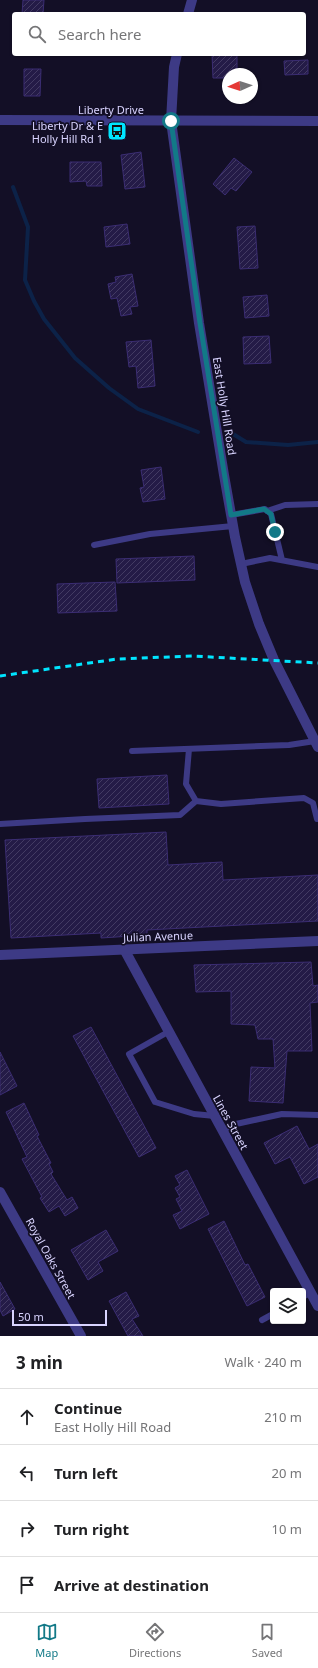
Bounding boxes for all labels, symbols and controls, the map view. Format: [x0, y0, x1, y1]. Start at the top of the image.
search box [12, 12, 306, 56]
icon: search [26, 23, 48, 45]
text: Search here [58, 24, 141, 44]
north arrow [222, 68, 258, 104]
street label: Liberty Drive [78, 102, 144, 117]
route start [162, 112, 180, 130]
place label: Liberty Dr & E Holly Hill Rd 1 [32, 118, 103, 146]
bus stop icon: Liberty Dr & E Holly Hill Rd 1 [106, 120, 128, 142]
street label: East Holly Hill Road [210, 356, 240, 456]
route end [266, 523, 284, 541]
street label: Julian Avenue [122, 927, 193, 945]
street label: Lines Street [210, 1092, 252, 1152]
street label: Royal Oaks Street [23, 1215, 79, 1301]
map controls [270, 1288, 306, 1324]
button: layers [270, 1288, 306, 1324]
scale bar [12, 1308, 107, 1327]
text: 50 m [18, 1309, 44, 1324]
text: 3 min [16, 1351, 63, 1374]
text: Walk · 240 m [224, 1353, 302, 1371]
text: Continue [54, 1398, 122, 1418]
icon: ahead [16, 1406, 38, 1428]
text: 210 m [264, 1408, 302, 1426]
text: East Holly Hill Road [54, 1418, 171, 1436]
icon: left [16, 1462, 38, 1484]
text: Turn left [54, 1463, 118, 1483]
text: 20 m [272, 1464, 302, 1482]
icon: right [16, 1518, 38, 1540]
text: Turn right [54, 1519, 129, 1539]
text: 10 m [272, 1520, 302, 1538]
icon: arrive [16, 1574, 38, 1596]
text: Arrive at destination [54, 1575, 209, 1595]
tab: Map [35, 1621, 58, 1660]
tab: Directions [129, 1621, 181, 1660]
tab: Saved [252, 1621, 283, 1660]

